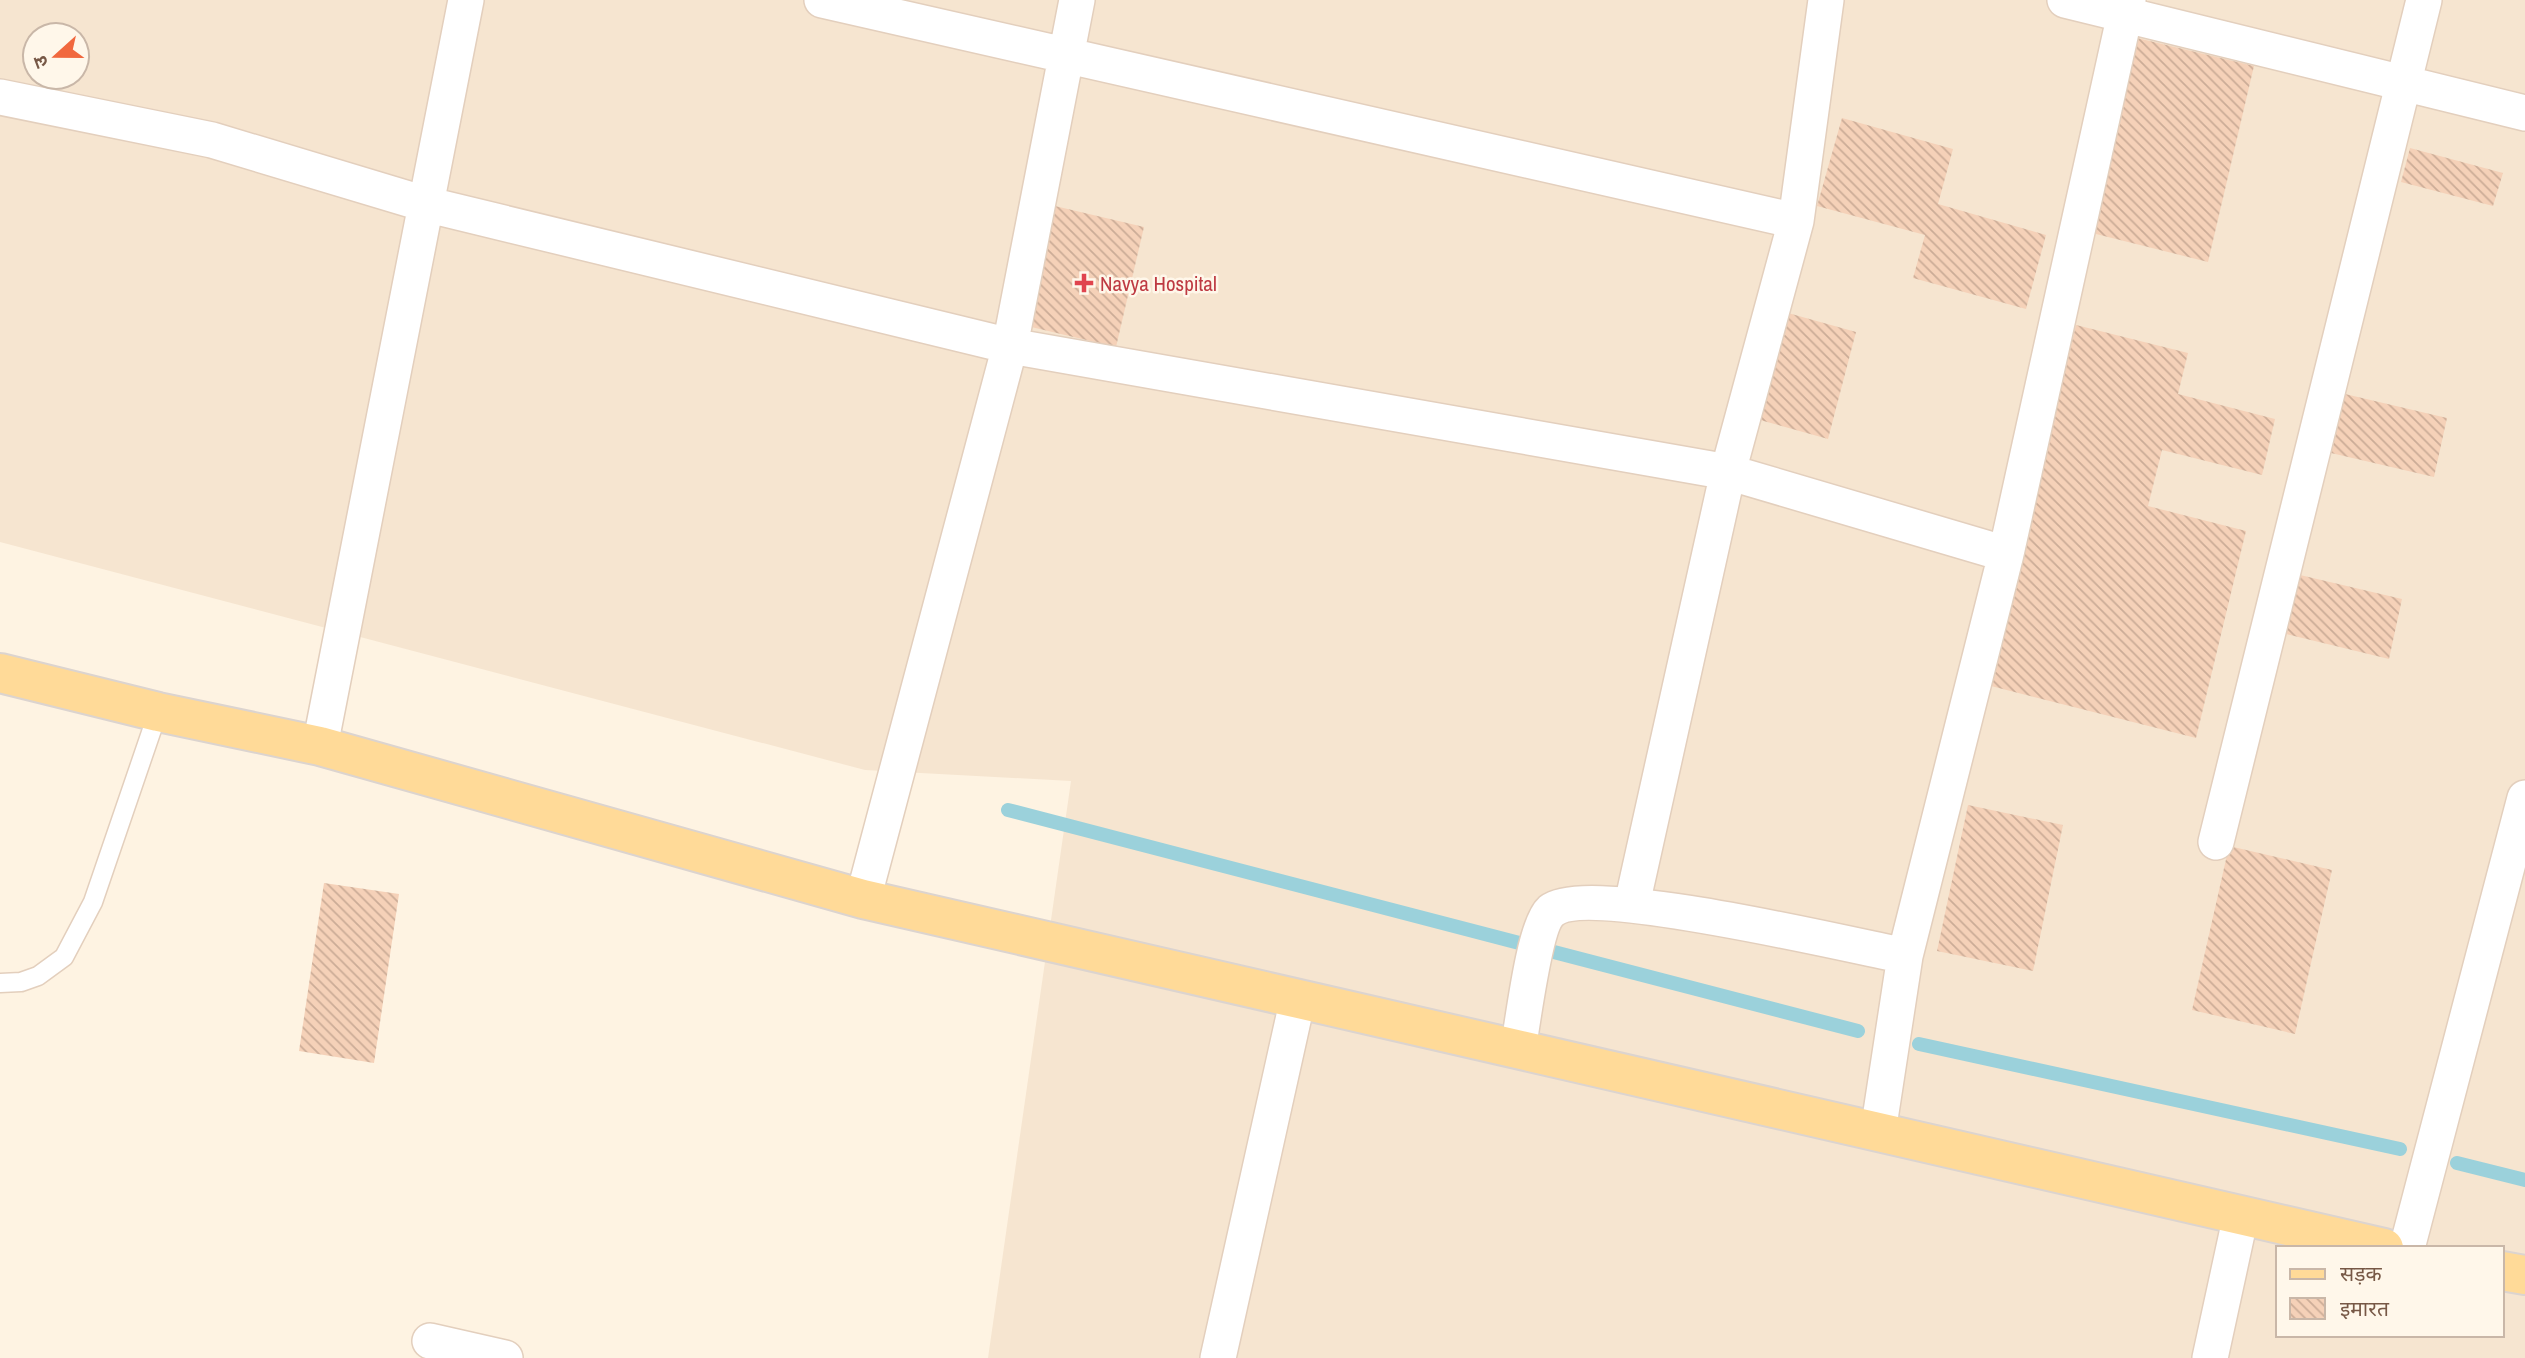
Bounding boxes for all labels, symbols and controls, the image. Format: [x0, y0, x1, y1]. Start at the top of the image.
north arrow [21, 21, 91, 91]
text: उ [26, 51, 54, 72]
place label: Navya Hospital [1100, 269, 1217, 298]
marker: Navya Hospital [1074, 273, 1094, 293]
legend [2276, 1246, 2504, 1337]
text: सड़क [2340, 1259, 2382, 1288]
text: इमारत [2340, 1294, 2390, 1323]

